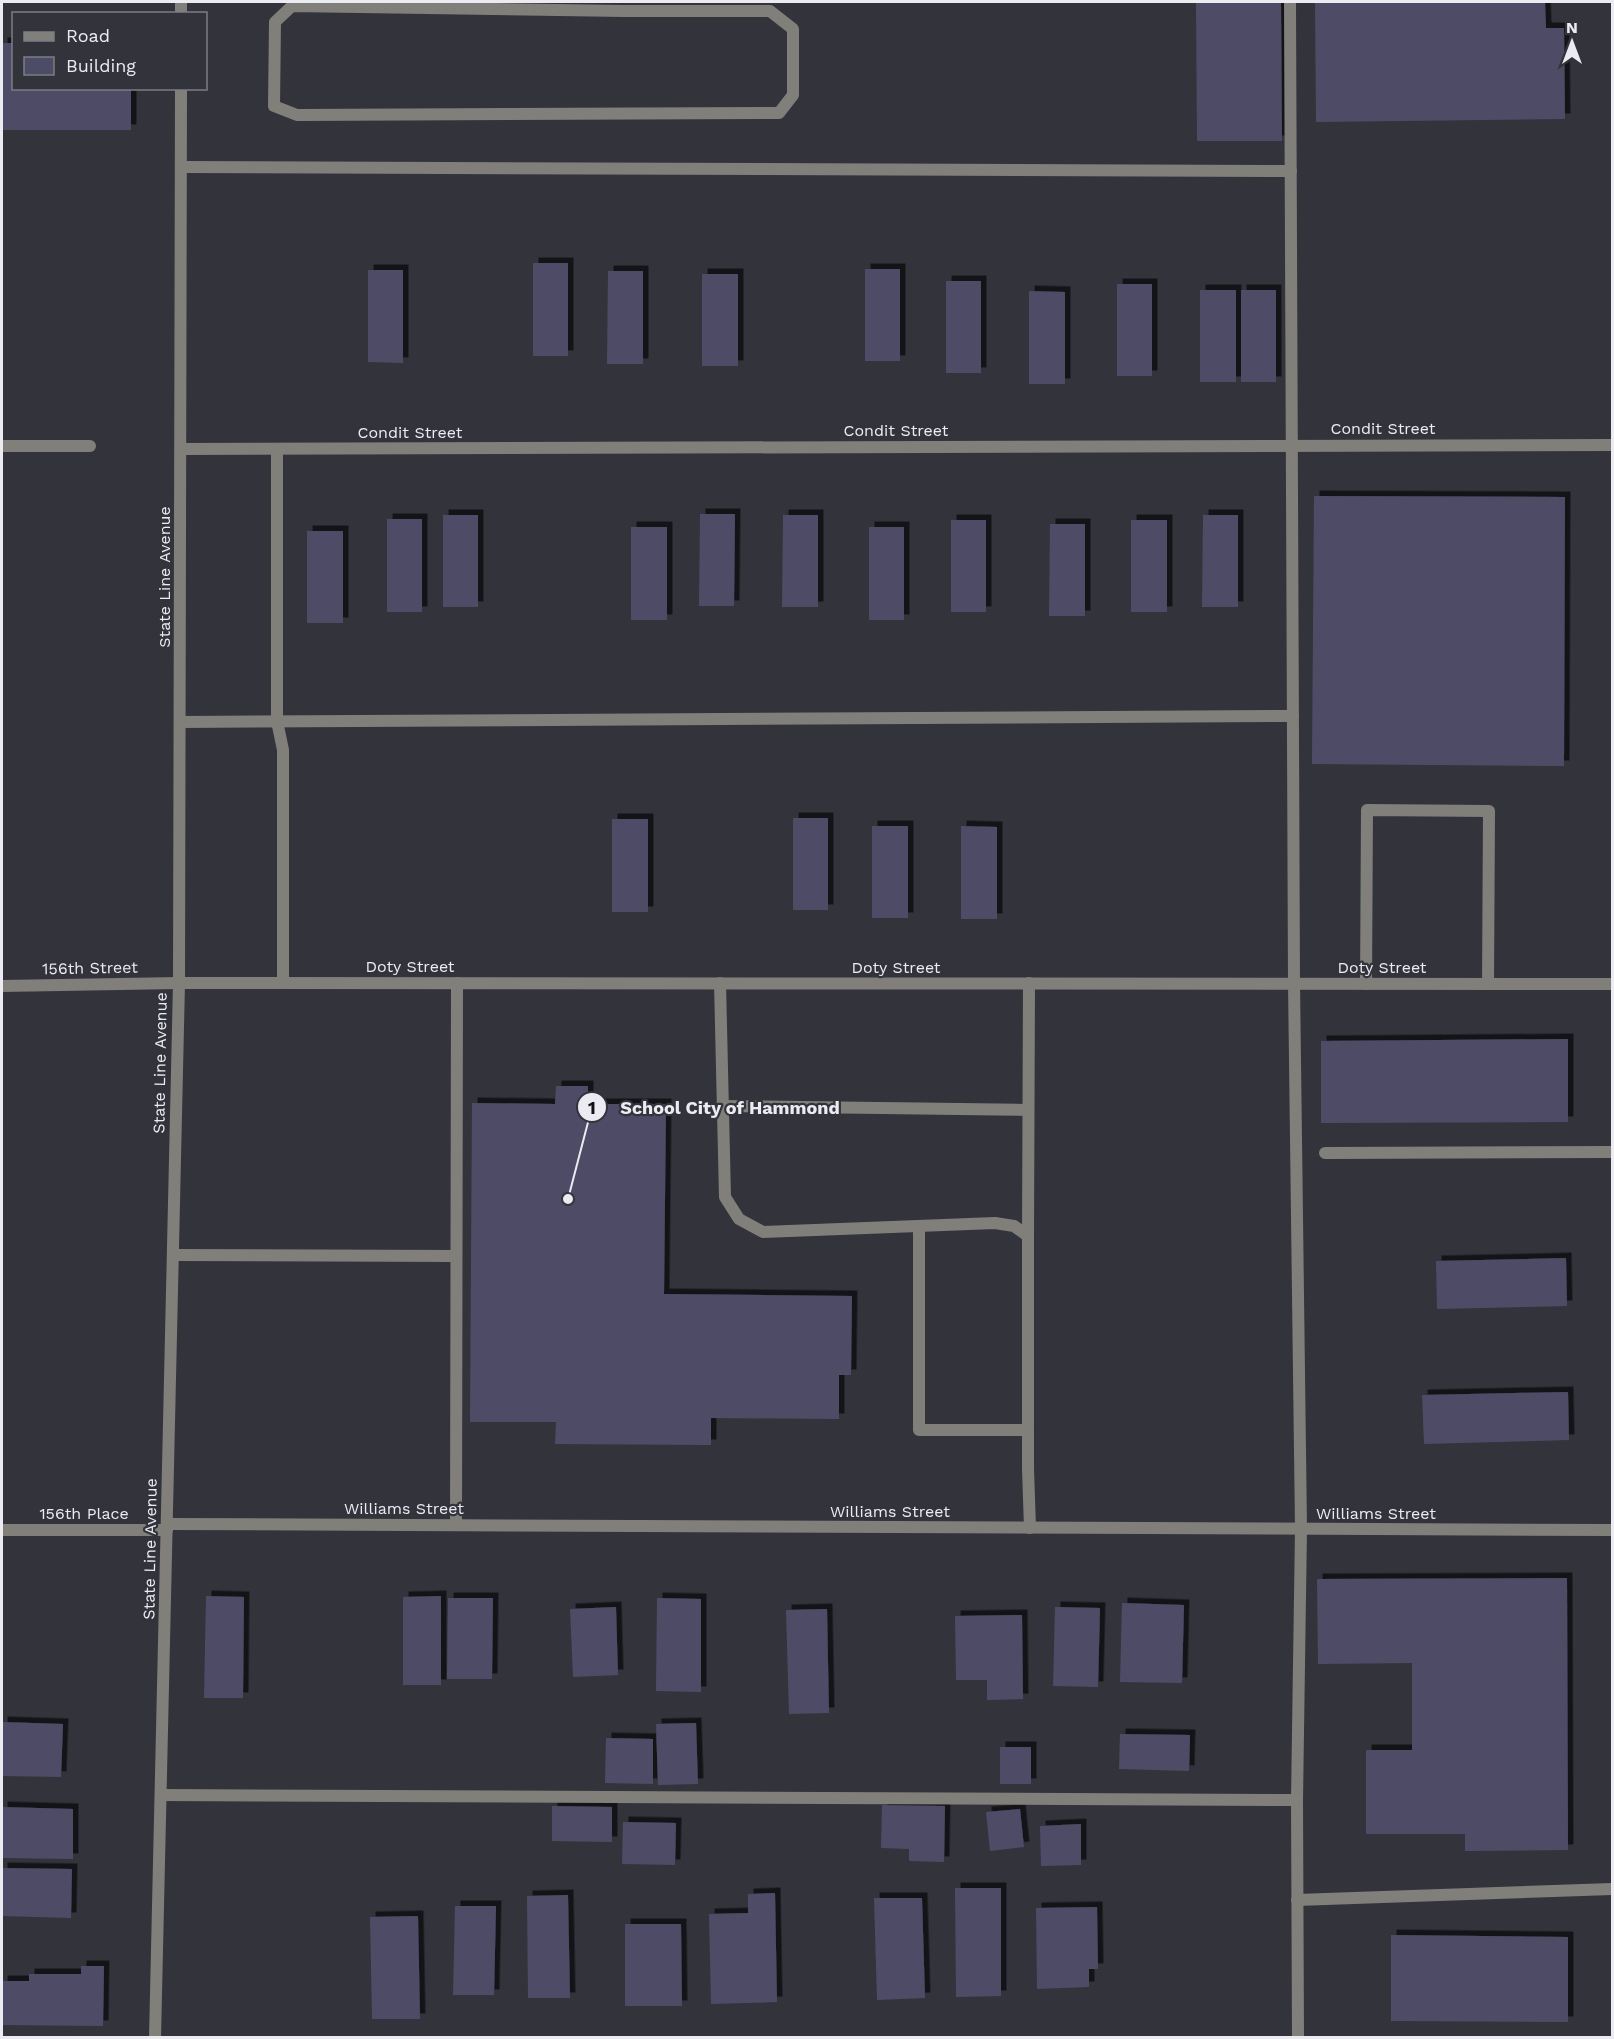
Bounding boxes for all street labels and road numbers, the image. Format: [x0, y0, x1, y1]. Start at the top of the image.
street label: Condit Street [1330, 419, 1436, 438]
street label: Condit Street [843, 421, 949, 440]
street label: Condit Street [357, 423, 463, 442]
street label: State Line Avenue [155, 506, 174, 648]
street label: Doty Street [365, 957, 455, 976]
street label: 156th Street [42, 958, 138, 978]
street label: Doty Street [851, 958, 941, 977]
street label: Doty Street [1337, 958, 1427, 977]
street label: State Line Avenue [149, 992, 171, 1134]
street label: State Line Avenue [139, 1478, 161, 1620]
street label: Williams Street [344, 1499, 464, 1518]
street label: Williams Street [830, 1502, 950, 1521]
street label: 156th Place [39, 1504, 129, 1523]
street label: Williams Street [1316, 1504, 1436, 1523]

